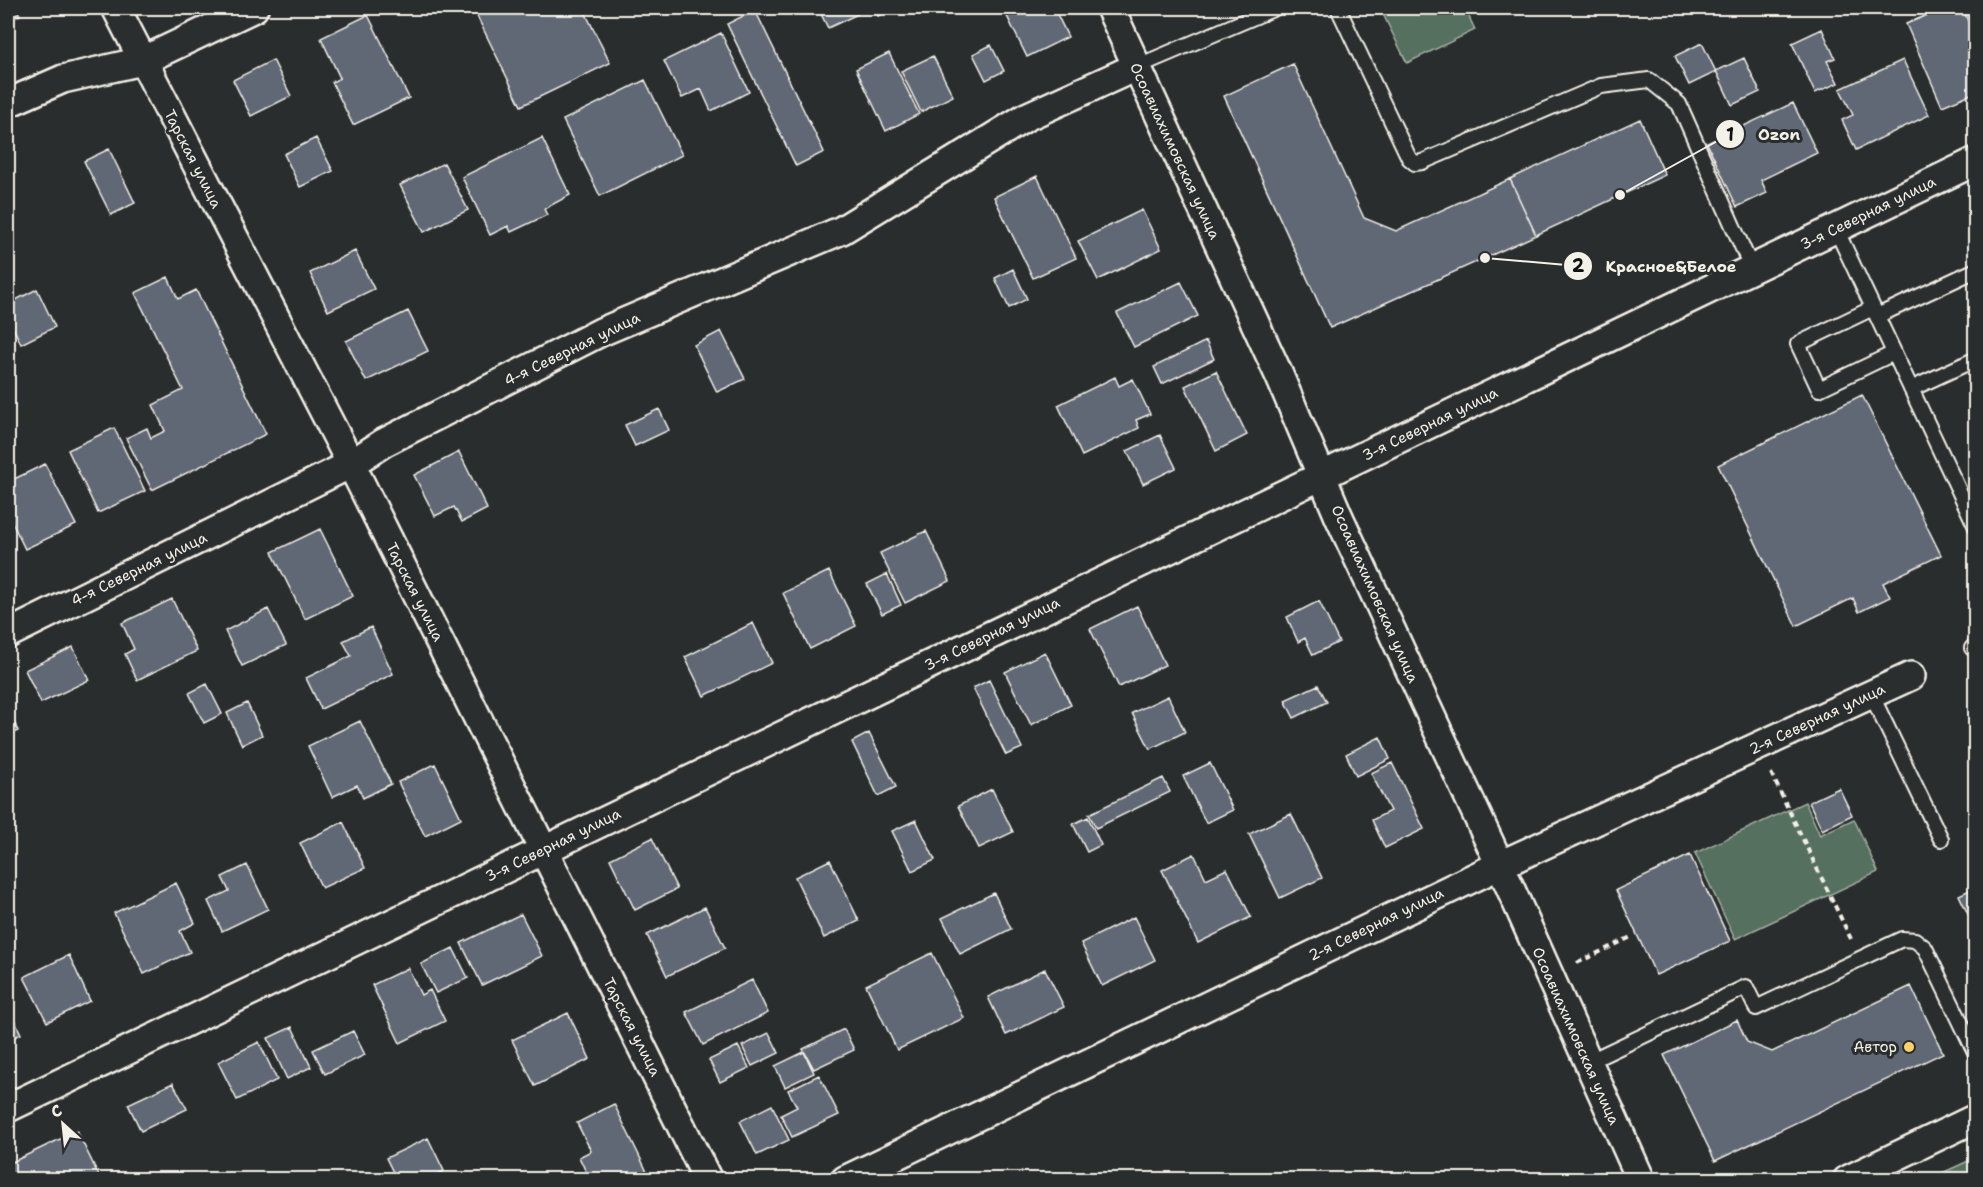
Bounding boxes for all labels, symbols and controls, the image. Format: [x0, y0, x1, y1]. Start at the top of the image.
street label: Осоавиахимовская улица [1125, 59, 1225, 243]
street label: Тарская улица [160, 106, 227, 212]
callout: Ozon [1715, 117, 1812, 151]
text: 1 [1726, 123, 1734, 147]
text: Ozon [1758, 124, 1800, 145]
street label: 3-я Северная улица [1797, 171, 1940, 255]
callout: Красное&Белое [1563, 249, 1748, 283]
text: 2 [1572, 254, 1585, 278]
text: Красное&Белое [1606, 256, 1737, 277]
street label: 4-я Северная улица [501, 307, 644, 391]
street label: 3-я Северная улица [1359, 382, 1502, 466]
street label: Осоавиахимовская улица [1327, 502, 1424, 687]
street label: 4-я Северная улица [68, 527, 211, 611]
street label: Тарская улица [382, 539, 449, 645]
street label: 3-я Северная улица [921, 592, 1064, 676]
street label: 2-я Северная улица [1746, 678, 1889, 759]
street label: 3-я Северная улица [482, 803, 625, 887]
street label: 2-я Северная улица [1305, 882, 1447, 965]
street label: Осоавиахимовская улица [1528, 944, 1625, 1129]
street label: Тарская улица [599, 974, 666, 1080]
place label: Автор [1853, 1037, 1897, 1057]
marker: Автор [1902, 1040, 1916, 1054]
north arrow [33, 1094, 93, 1154]
text: С [47, 1099, 66, 1123]

